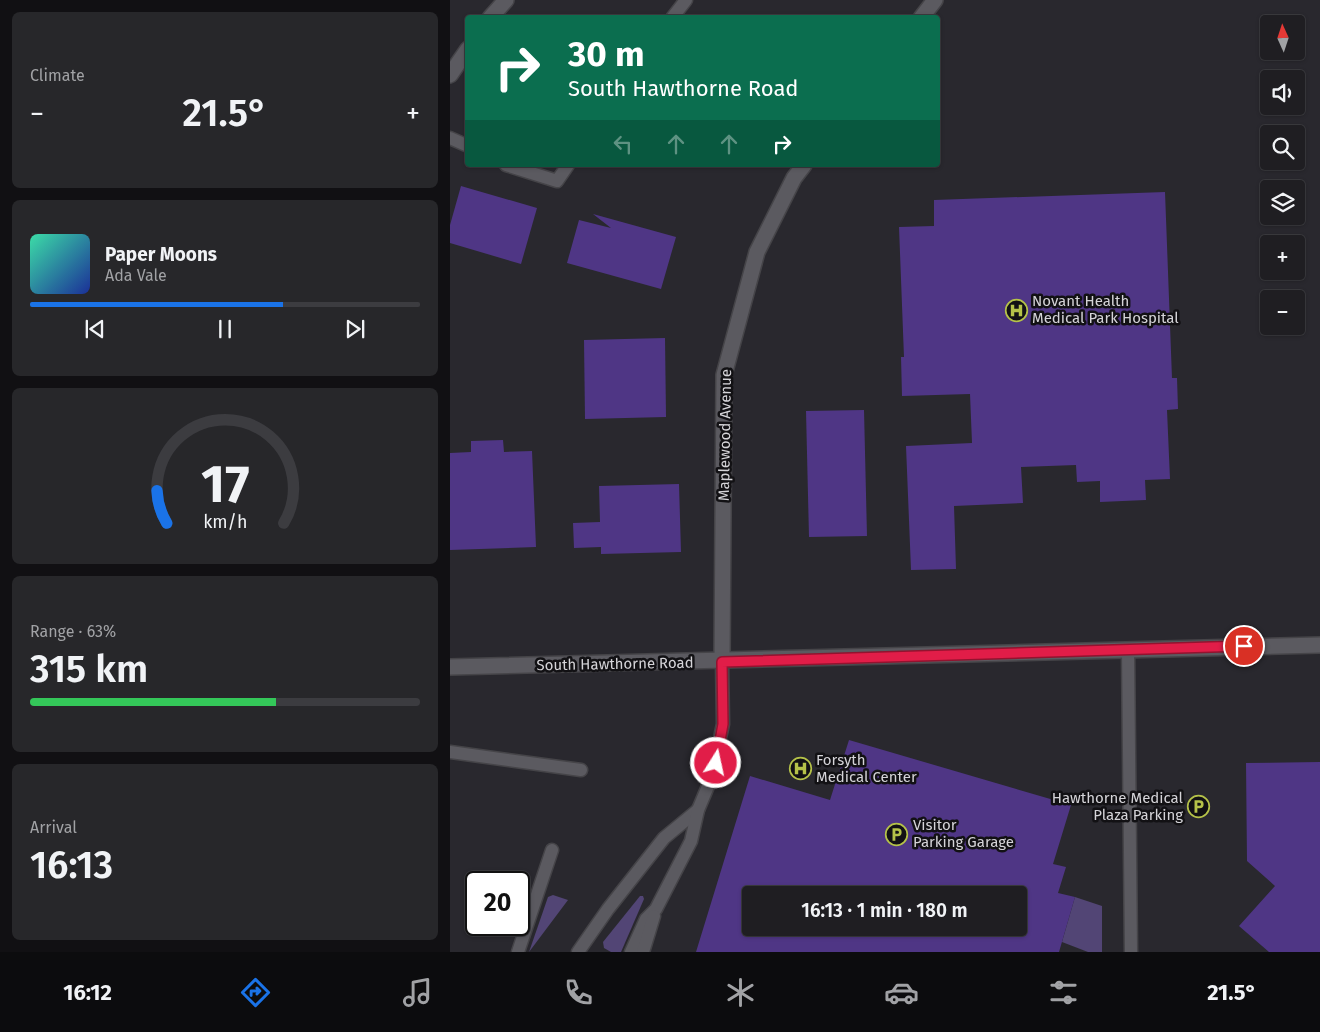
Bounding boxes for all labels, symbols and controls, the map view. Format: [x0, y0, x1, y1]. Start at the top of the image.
north arrow [1260, 15, 1305, 60]
map controls [1260, 15, 1305, 335]
text: 30 m [568, 33, 645, 75]
icon: right [485, 35, 550, 100]
text: Climate [30, 66, 85, 85]
button: sound [1260, 70, 1305, 115]
text: South Hawthorne Road [568, 75, 799, 102]
text: 21.5° [183, 90, 267, 136]
text: − [30, 97, 44, 130]
text: + [406, 97, 420, 130]
button: search [1260, 125, 1305, 170]
icon: left [609, 130, 637, 158]
icon: ahead [662, 130, 690, 158]
icon: ahead [715, 130, 743, 158]
icon: right [768, 130, 796, 158]
button: layers [1260, 180, 1305, 225]
button: + [1260, 235, 1305, 280]
text: Paper Moons [105, 243, 217, 266]
text: Ada Vale [105, 266, 167, 285]
button: − [1260, 290, 1305, 335]
place label: Novant Health Medical Park Hospital [1032, 292, 1179, 327]
hospital icon: Novant Health Medical Park Hospital [1004, 298, 1028, 322]
icon: previous [81, 315, 109, 343]
icon: pause [211, 315, 239, 343]
icon: next [341, 315, 369, 343]
street label: Maplewood Avenue [715, 369, 735, 501]
text: 17 [201, 453, 249, 516]
text: km/h [203, 511, 247, 533]
text: Range · 63% [30, 622, 116, 641]
pin [1223, 625, 1265, 667]
icon: arrive [1230, 632, 1258, 660]
text: 315 km [30, 646, 148, 692]
street label: South Hawthorne Road [536, 654, 694, 674]
position arrow [689, 736, 741, 788]
place label: Forsyth Medical Center [816, 751, 917, 786]
hospital icon: Forsyth Medical Center [788, 757, 812, 781]
place label: Hawthorne Medical Plaza Parking [1052, 789, 1184, 824]
parking icon: Hawthorne Medical Plaza Parking [1187, 795, 1211, 819]
place label: Visitor Parking Garage [913, 816, 1014, 851]
text: Arrival [30, 818, 77, 837]
parking icon: Visitor Parking Garage [885, 822, 909, 846]
text: 16:13 [30, 842, 113, 888]
speed limit sign: 20 [465, 871, 530, 936]
text: 16:13 · 1 min · 180 m [801, 899, 968, 922]
icon: directions [238, 975, 273, 1010]
icon: music [400, 975, 435, 1010]
icon: phone [561, 975, 596, 1010]
icon: climate [723, 975, 758, 1010]
icon: car [884, 975, 919, 1010]
icon: filters [1046, 975, 1081, 1010]
text: 16:12 [63, 979, 112, 1006]
text: 21.5° [1207, 979, 1257, 1006]

